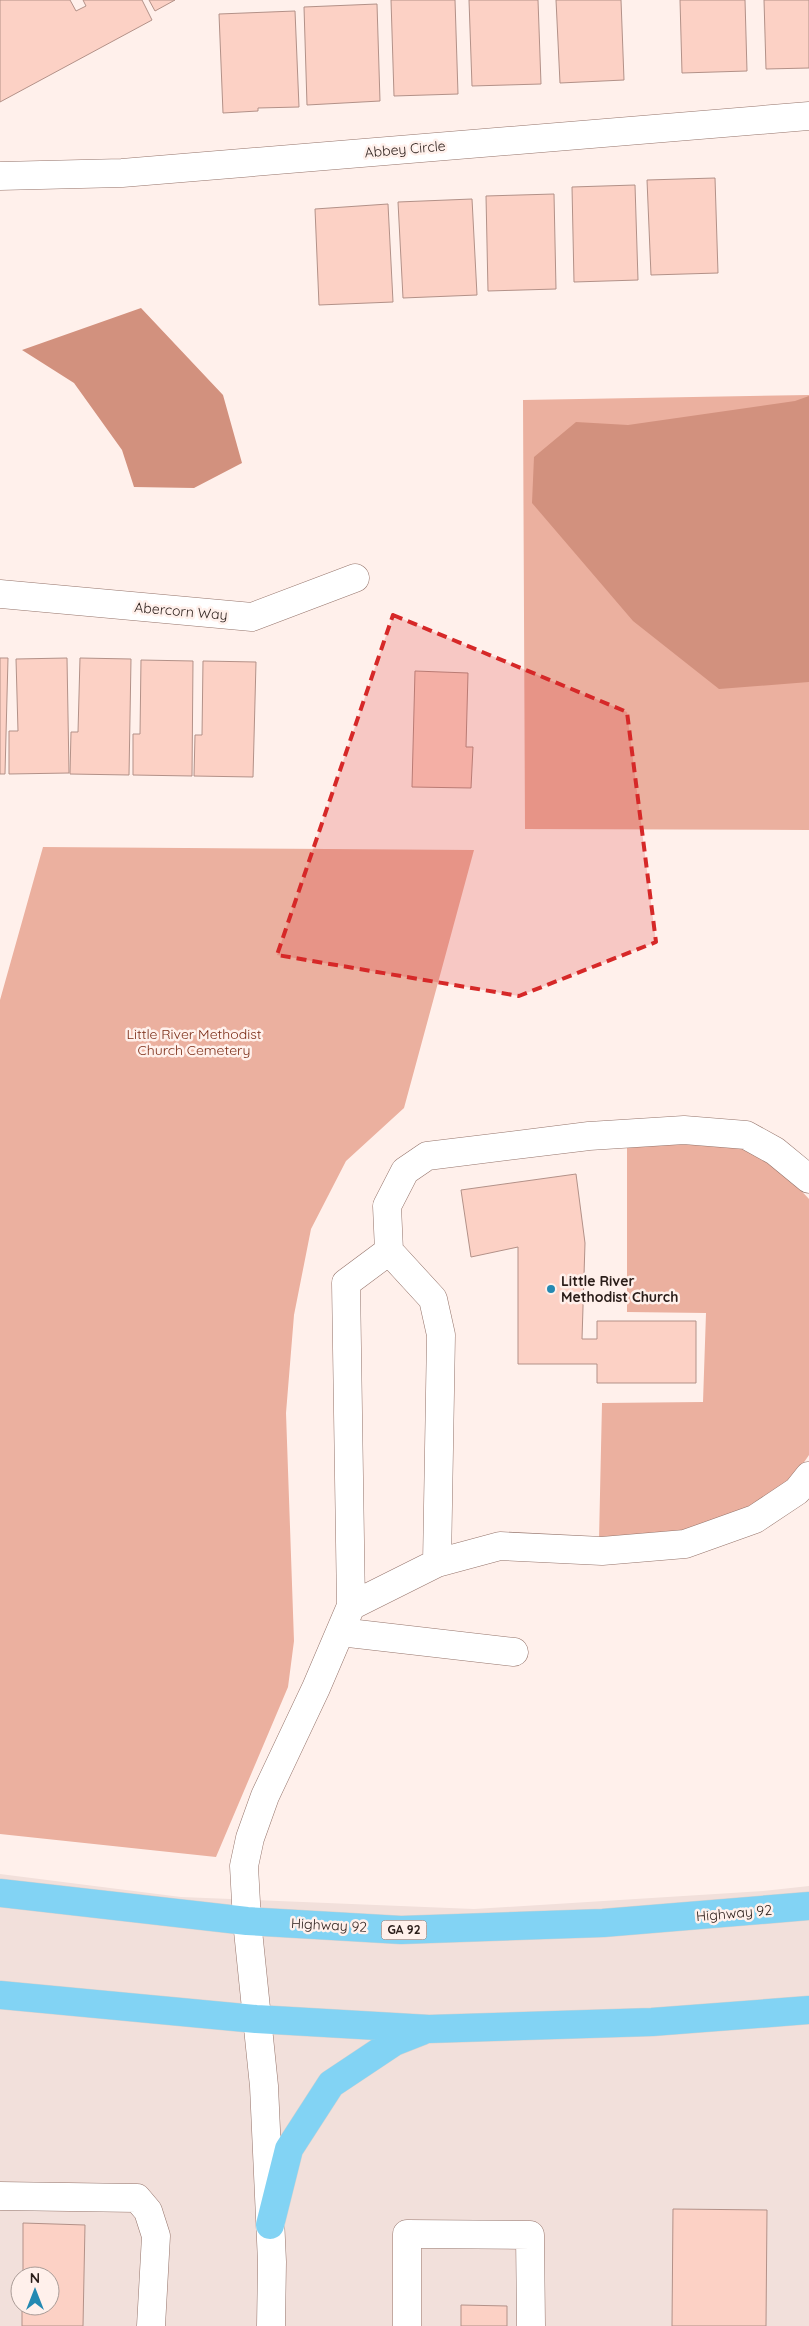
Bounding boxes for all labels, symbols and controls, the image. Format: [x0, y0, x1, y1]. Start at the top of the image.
street label: Abbey Circle [364, 136, 446, 162]
street label: Abercorn Way [134, 598, 228, 624]
park label: Little River Methodist Church Cemetery [126, 1025, 262, 1059]
place label: Little River Methodist Church [561, 1272, 678, 1306]
marker: Little River Methodist Church [545, 1283, 557, 1295]
street label: Highway 92 [695, 1901, 773, 1925]
street label: Highway 92 [290, 1914, 368, 1936]
road number: GA 92 [382, 1920, 426, 1940]
north arrow [10, 2266, 60, 2316]
text: N [30, 2269, 40, 2287]

